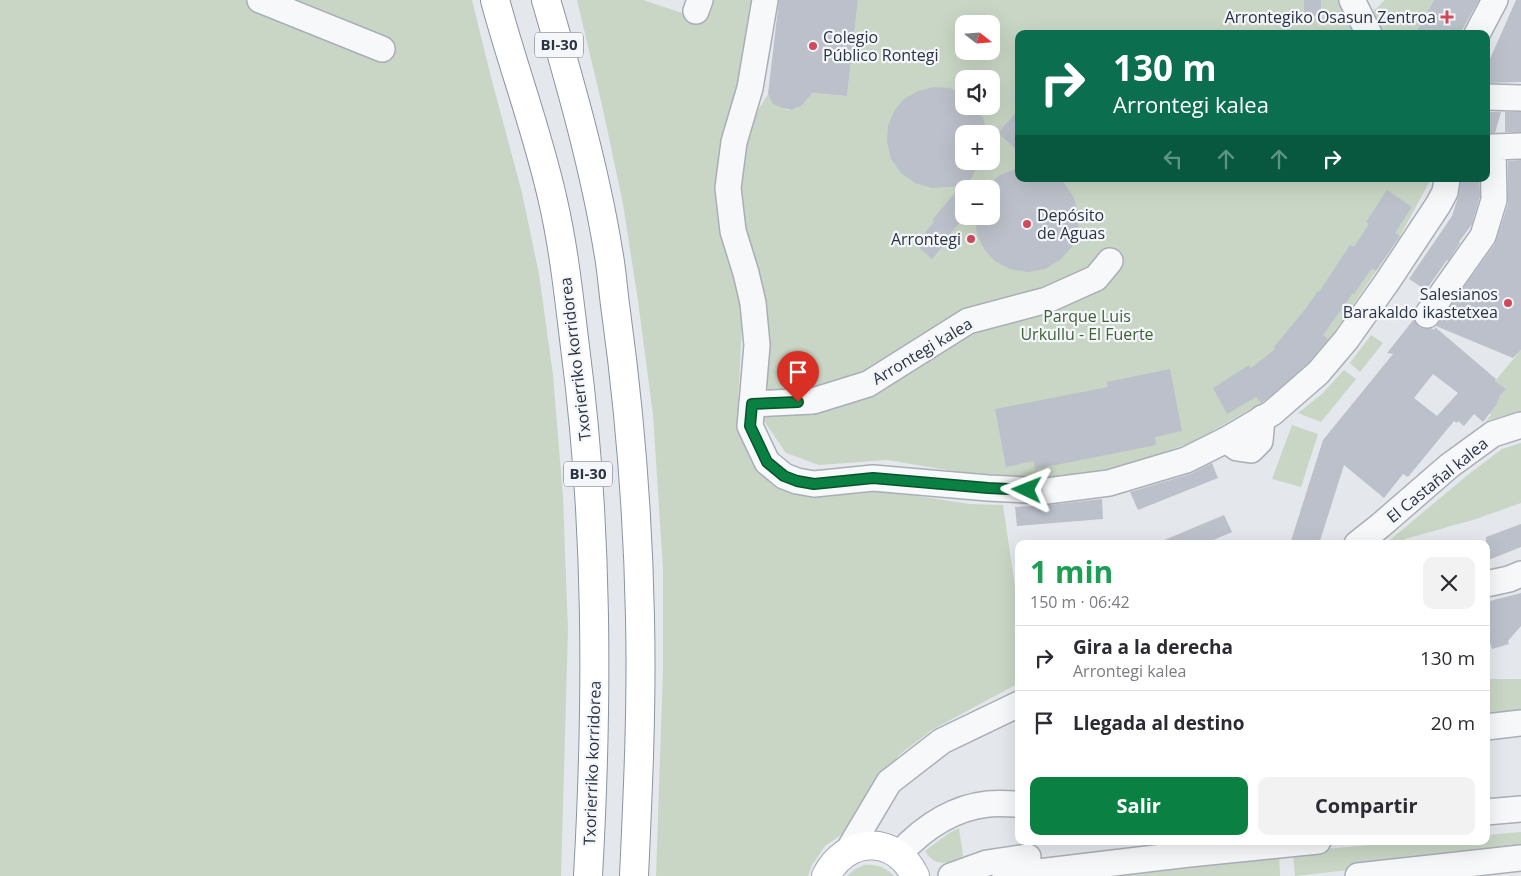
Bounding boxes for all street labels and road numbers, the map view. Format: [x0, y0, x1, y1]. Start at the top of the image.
road number: BI-30 [535, 32, 583, 58]
street label: Txorierriko korridorea [554, 276, 596, 442]
street label: Arrontegi kalea [868, 312, 976, 390]
street label: El Castañal kalea [1382, 432, 1492, 528]
road number: BI-30 [564, 462, 612, 486]
street label: Txorierriko korridorea [578, 680, 606, 846]

